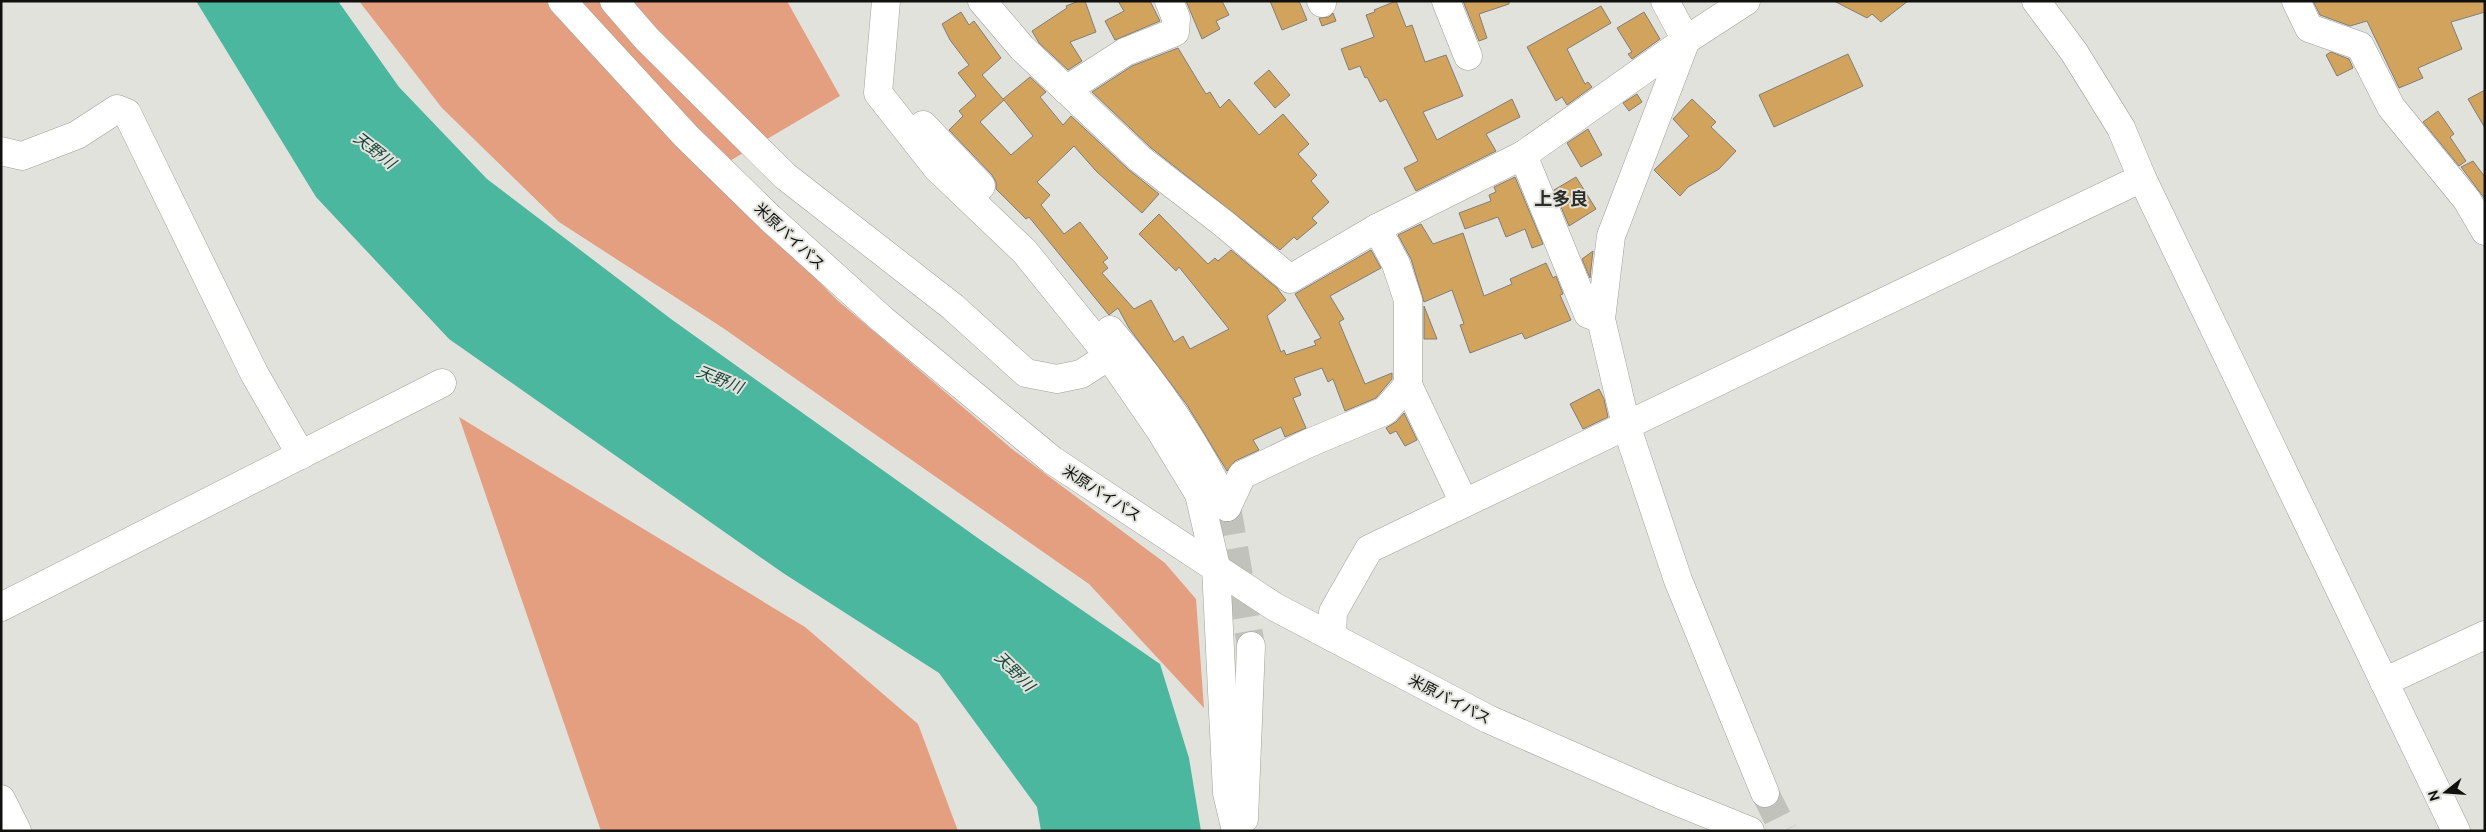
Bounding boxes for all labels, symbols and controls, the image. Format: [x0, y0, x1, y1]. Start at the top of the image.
water label: 天野川 [351, 128, 401, 173]
district label: 上多良 [1534, 188, 1588, 208]
street label: 米原バイパス [751, 199, 829, 273]
water label: 天野川 [694, 362, 747, 397]
street label: 米原バイパス [1060, 461, 1144, 525]
water label: 天野川 [992, 648, 1040, 696]
street label: 米原バイパス [1406, 671, 1494, 727]
north arrow [2421, 767, 2471, 817]
text: N [2424, 788, 2443, 803]

